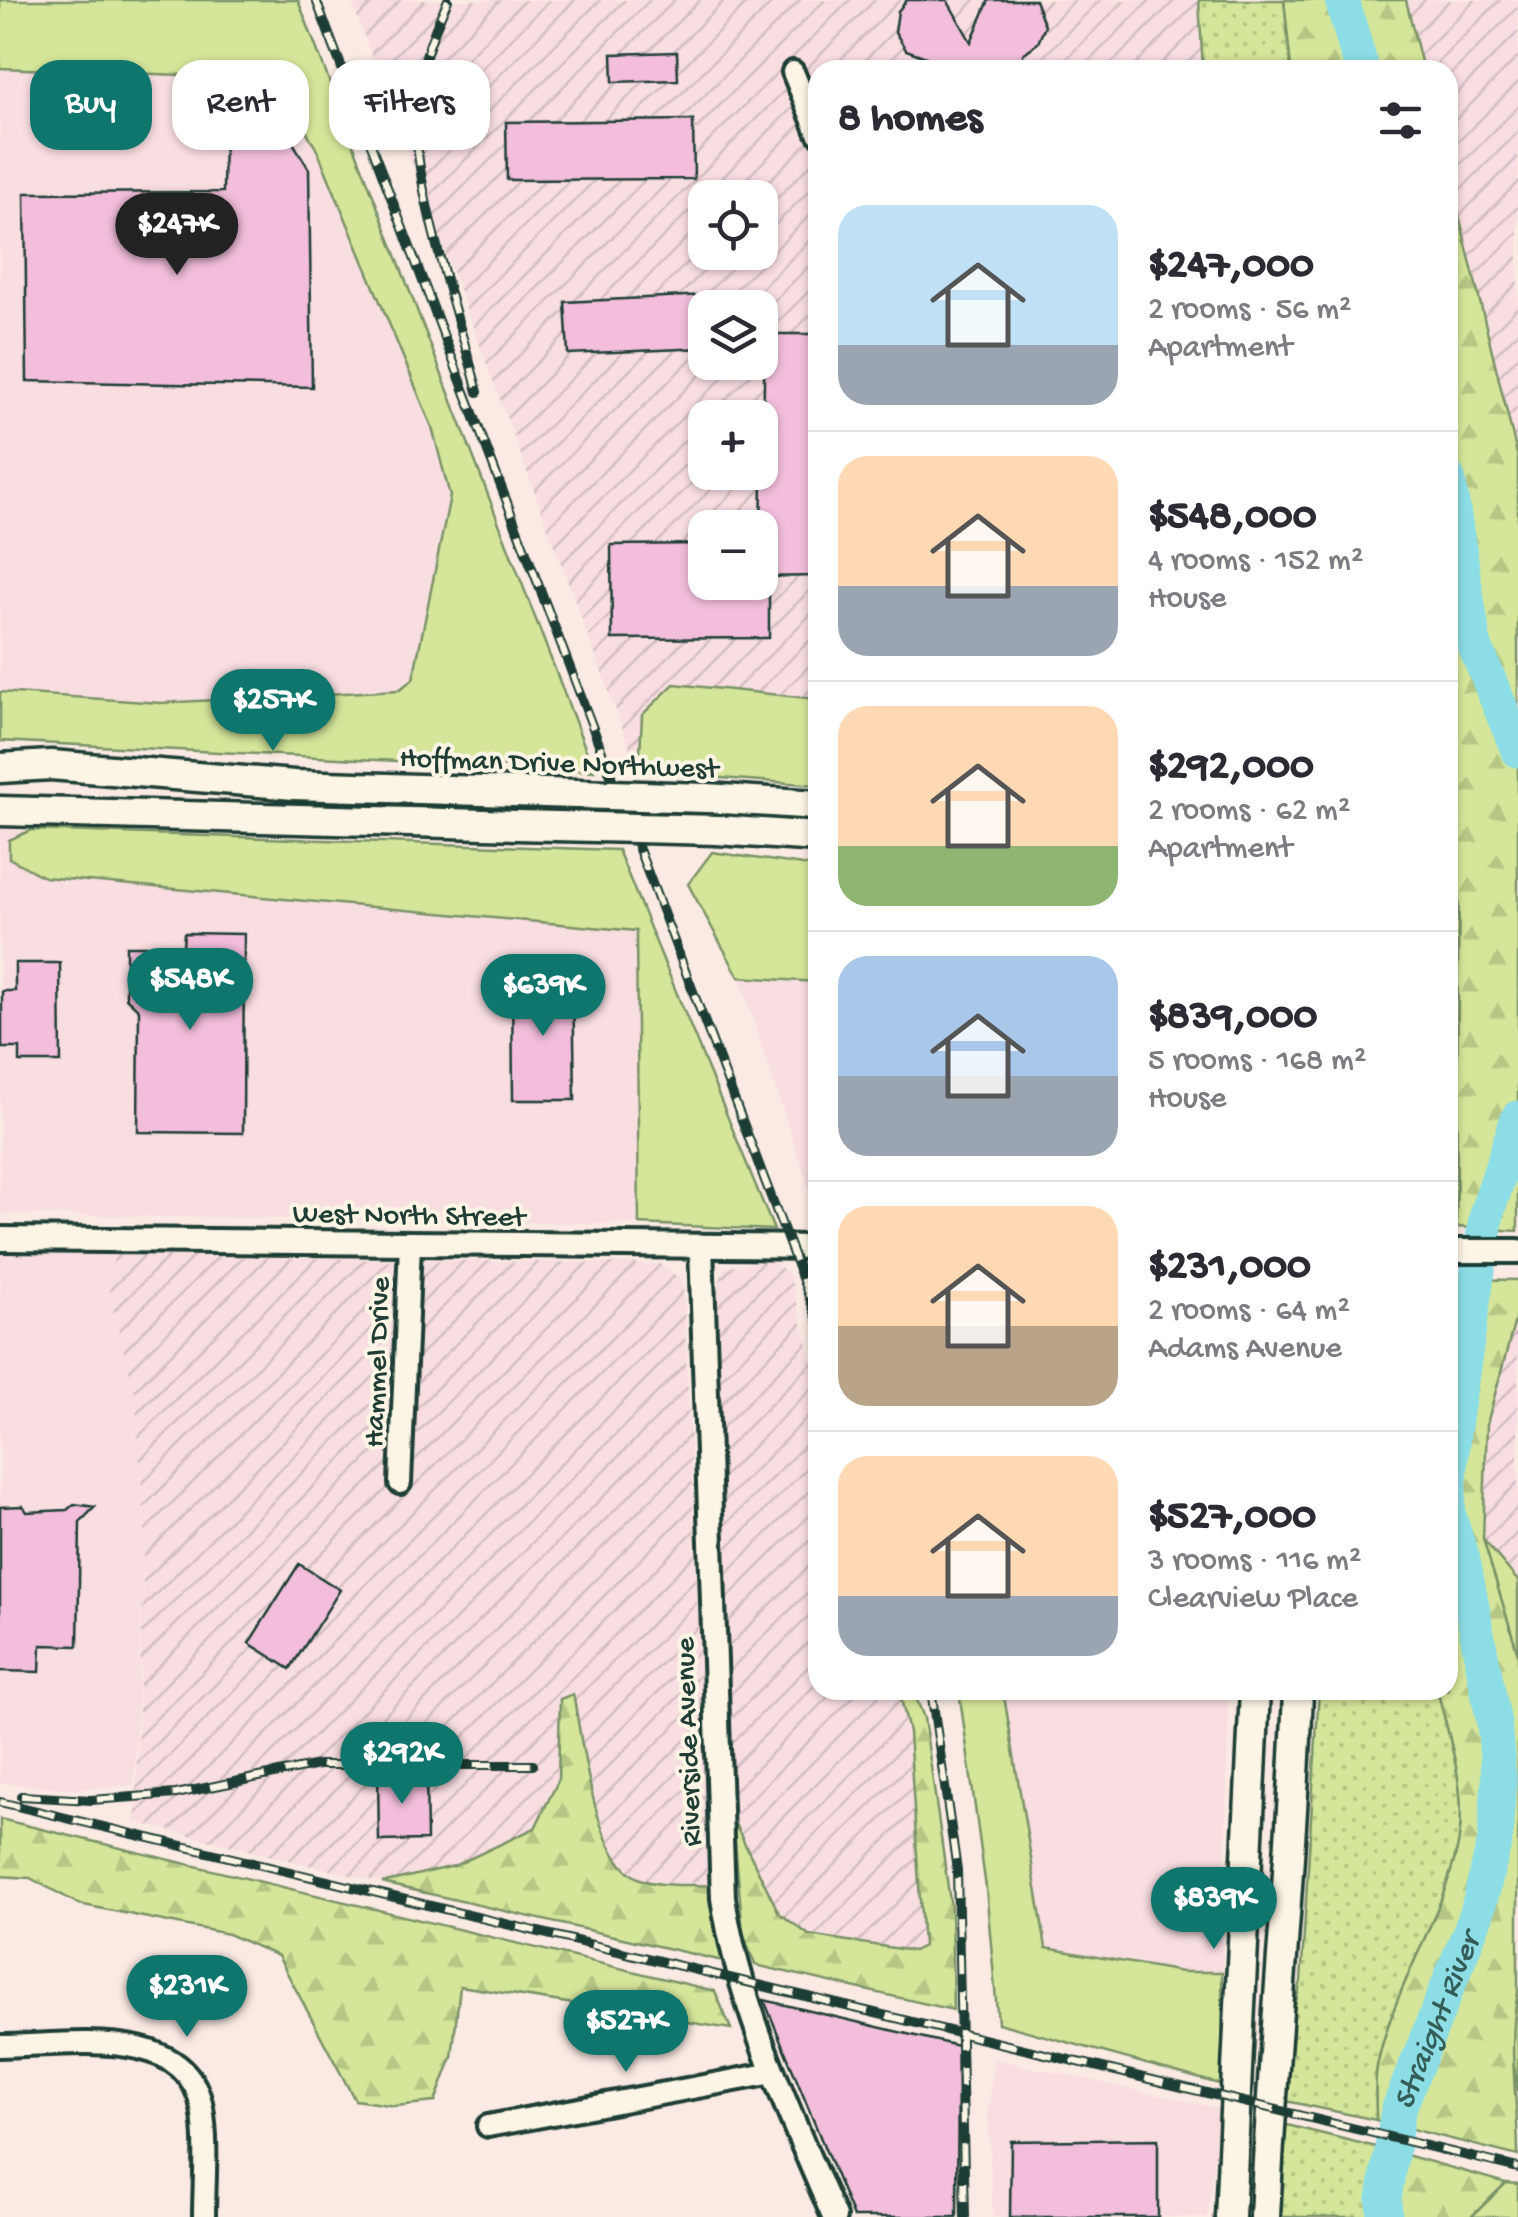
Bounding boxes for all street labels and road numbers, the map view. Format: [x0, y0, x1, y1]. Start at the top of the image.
street label: Hoffman Drive Northwest [399, 742, 722, 789]
street label: West North Street [292, 1198, 528, 1237]
street label: Hammel Drive [359, 1276, 400, 1448]
street label: Riverside Avenue [669, 1636, 712, 1847]

